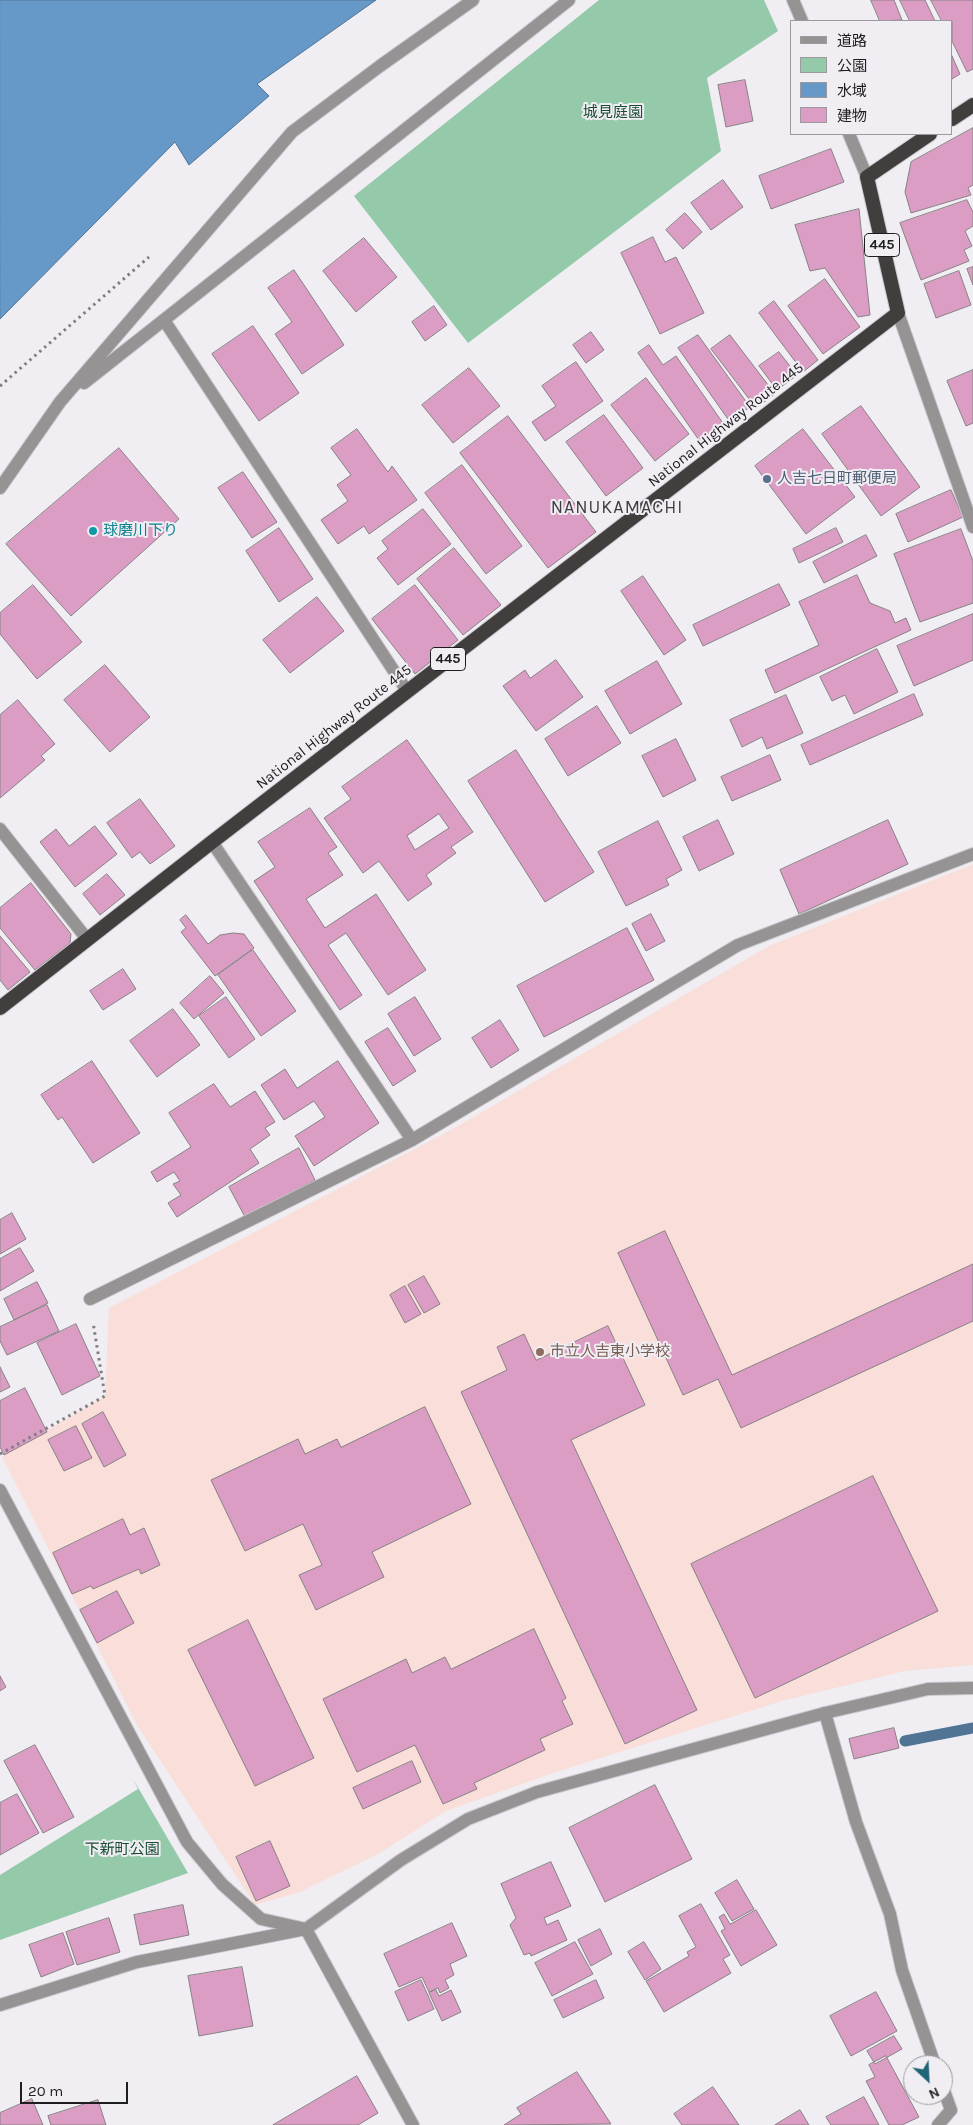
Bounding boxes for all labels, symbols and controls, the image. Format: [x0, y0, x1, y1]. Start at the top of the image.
legend [790, 20, 953, 135]
text: 道路 [837, 32, 867, 50]
text: 公園 [837, 57, 867, 75]
text: 水域 [837, 82, 867, 100]
park label: 城見庭園 [583, 104, 643, 122]
text: 建物 [837, 107, 867, 125]
road number: 445 [864, 234, 900, 256]
street label: National Highway Route 445 [645, 359, 807, 491]
place label: 人吉七日町郵便局 [777, 470, 897, 488]
marker: 人吉七日町郵便局 [761, 473, 773, 485]
district label: NANUKAMACHI [549, 497, 685, 519]
place label: 球磨川下り [103, 522, 178, 540]
marker: 球磨川下り [87, 525, 99, 537]
road number: 445 [430, 648, 466, 671]
street label: National Highway Route 445 [253, 661, 415, 793]
place label: 市立人吉東小学校 [550, 1343, 670, 1361]
marker: 市立人吉東小学校 [534, 1346, 546, 1358]
park label: 下新町公園 [85, 1841, 159, 1859]
north arrow [903, 2055, 953, 2105]
scale bar [22, 2072, 130, 2104]
text: 20 m [28, 2082, 63, 2100]
text: N [926, 2083, 942, 2103]

